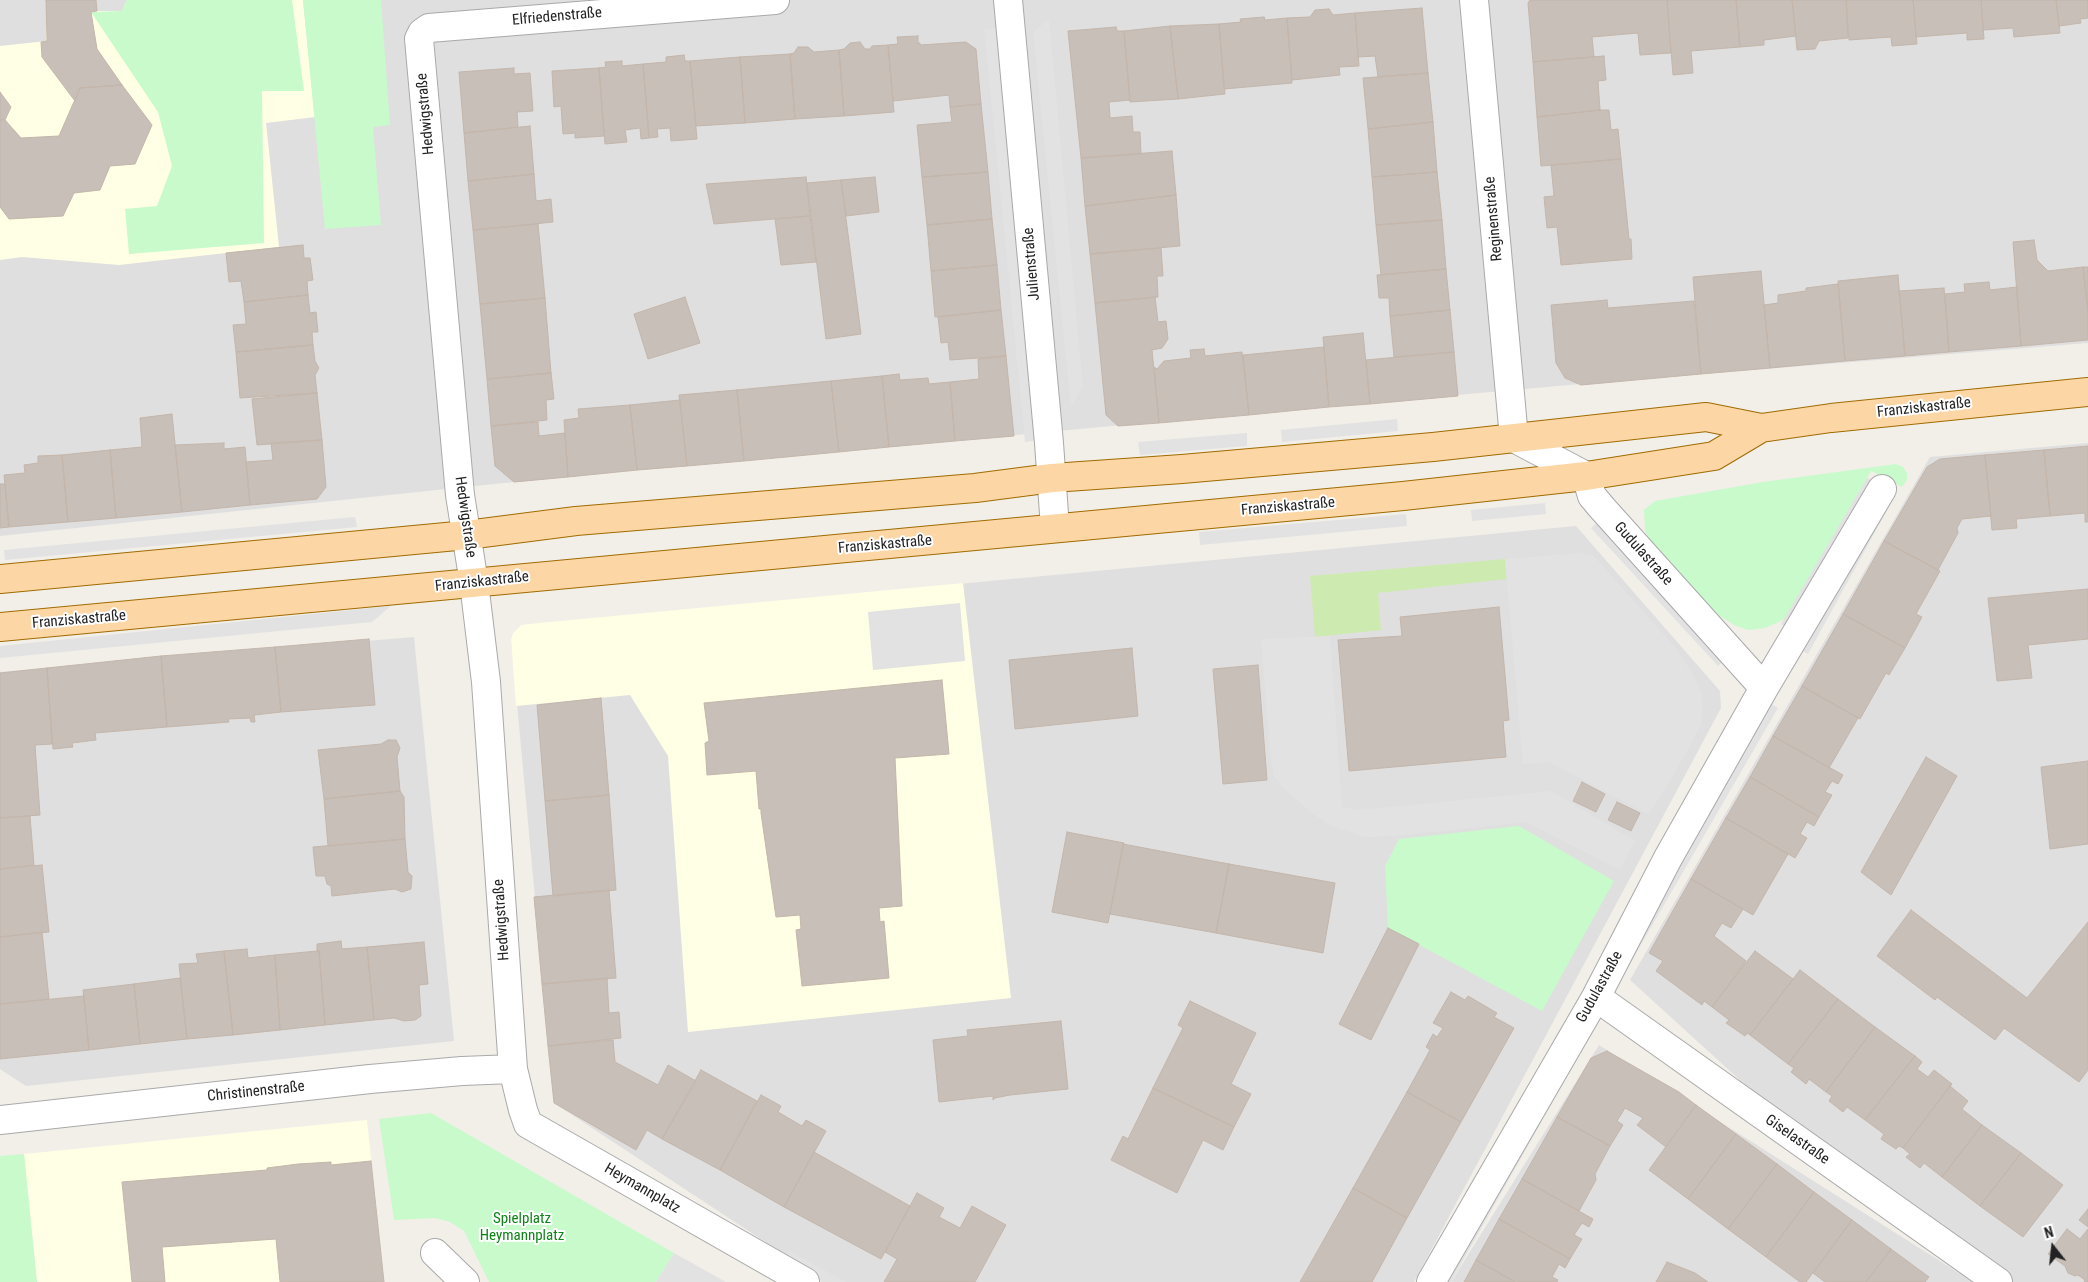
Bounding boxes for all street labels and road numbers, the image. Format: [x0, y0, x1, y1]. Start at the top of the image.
street label: Elfriedenstraße [511, 4, 603, 30]
street label: Hedwigstraße [413, 72, 439, 156]
street label: Reginenstraße [1481, 176, 1507, 262]
street label: Julienstraße [1020, 227, 1044, 301]
street label: Franziskastraße [1876, 394, 1972, 422]
street label: Hedwigstraße [450, 475, 480, 559]
street label: Franziskastraße [1240, 494, 1336, 520]
street label: Gudulastraße [1610, 519, 1676, 589]
street label: Franziskastraße [837, 532, 933, 558]
street label: Franziskastraße [434, 568, 530, 596]
street label: Franziskastraße [31, 607, 127, 633]
street label: Hedwigstraße [490, 878, 514, 962]
street label: Gudulastraße [1573, 948, 1627, 1026]
street label: Christinenstraße [207, 1078, 305, 1106]
street label: Giselastraße [1761, 1111, 1833, 1169]
street label: Heymannplatz [601, 1160, 683, 1218]

